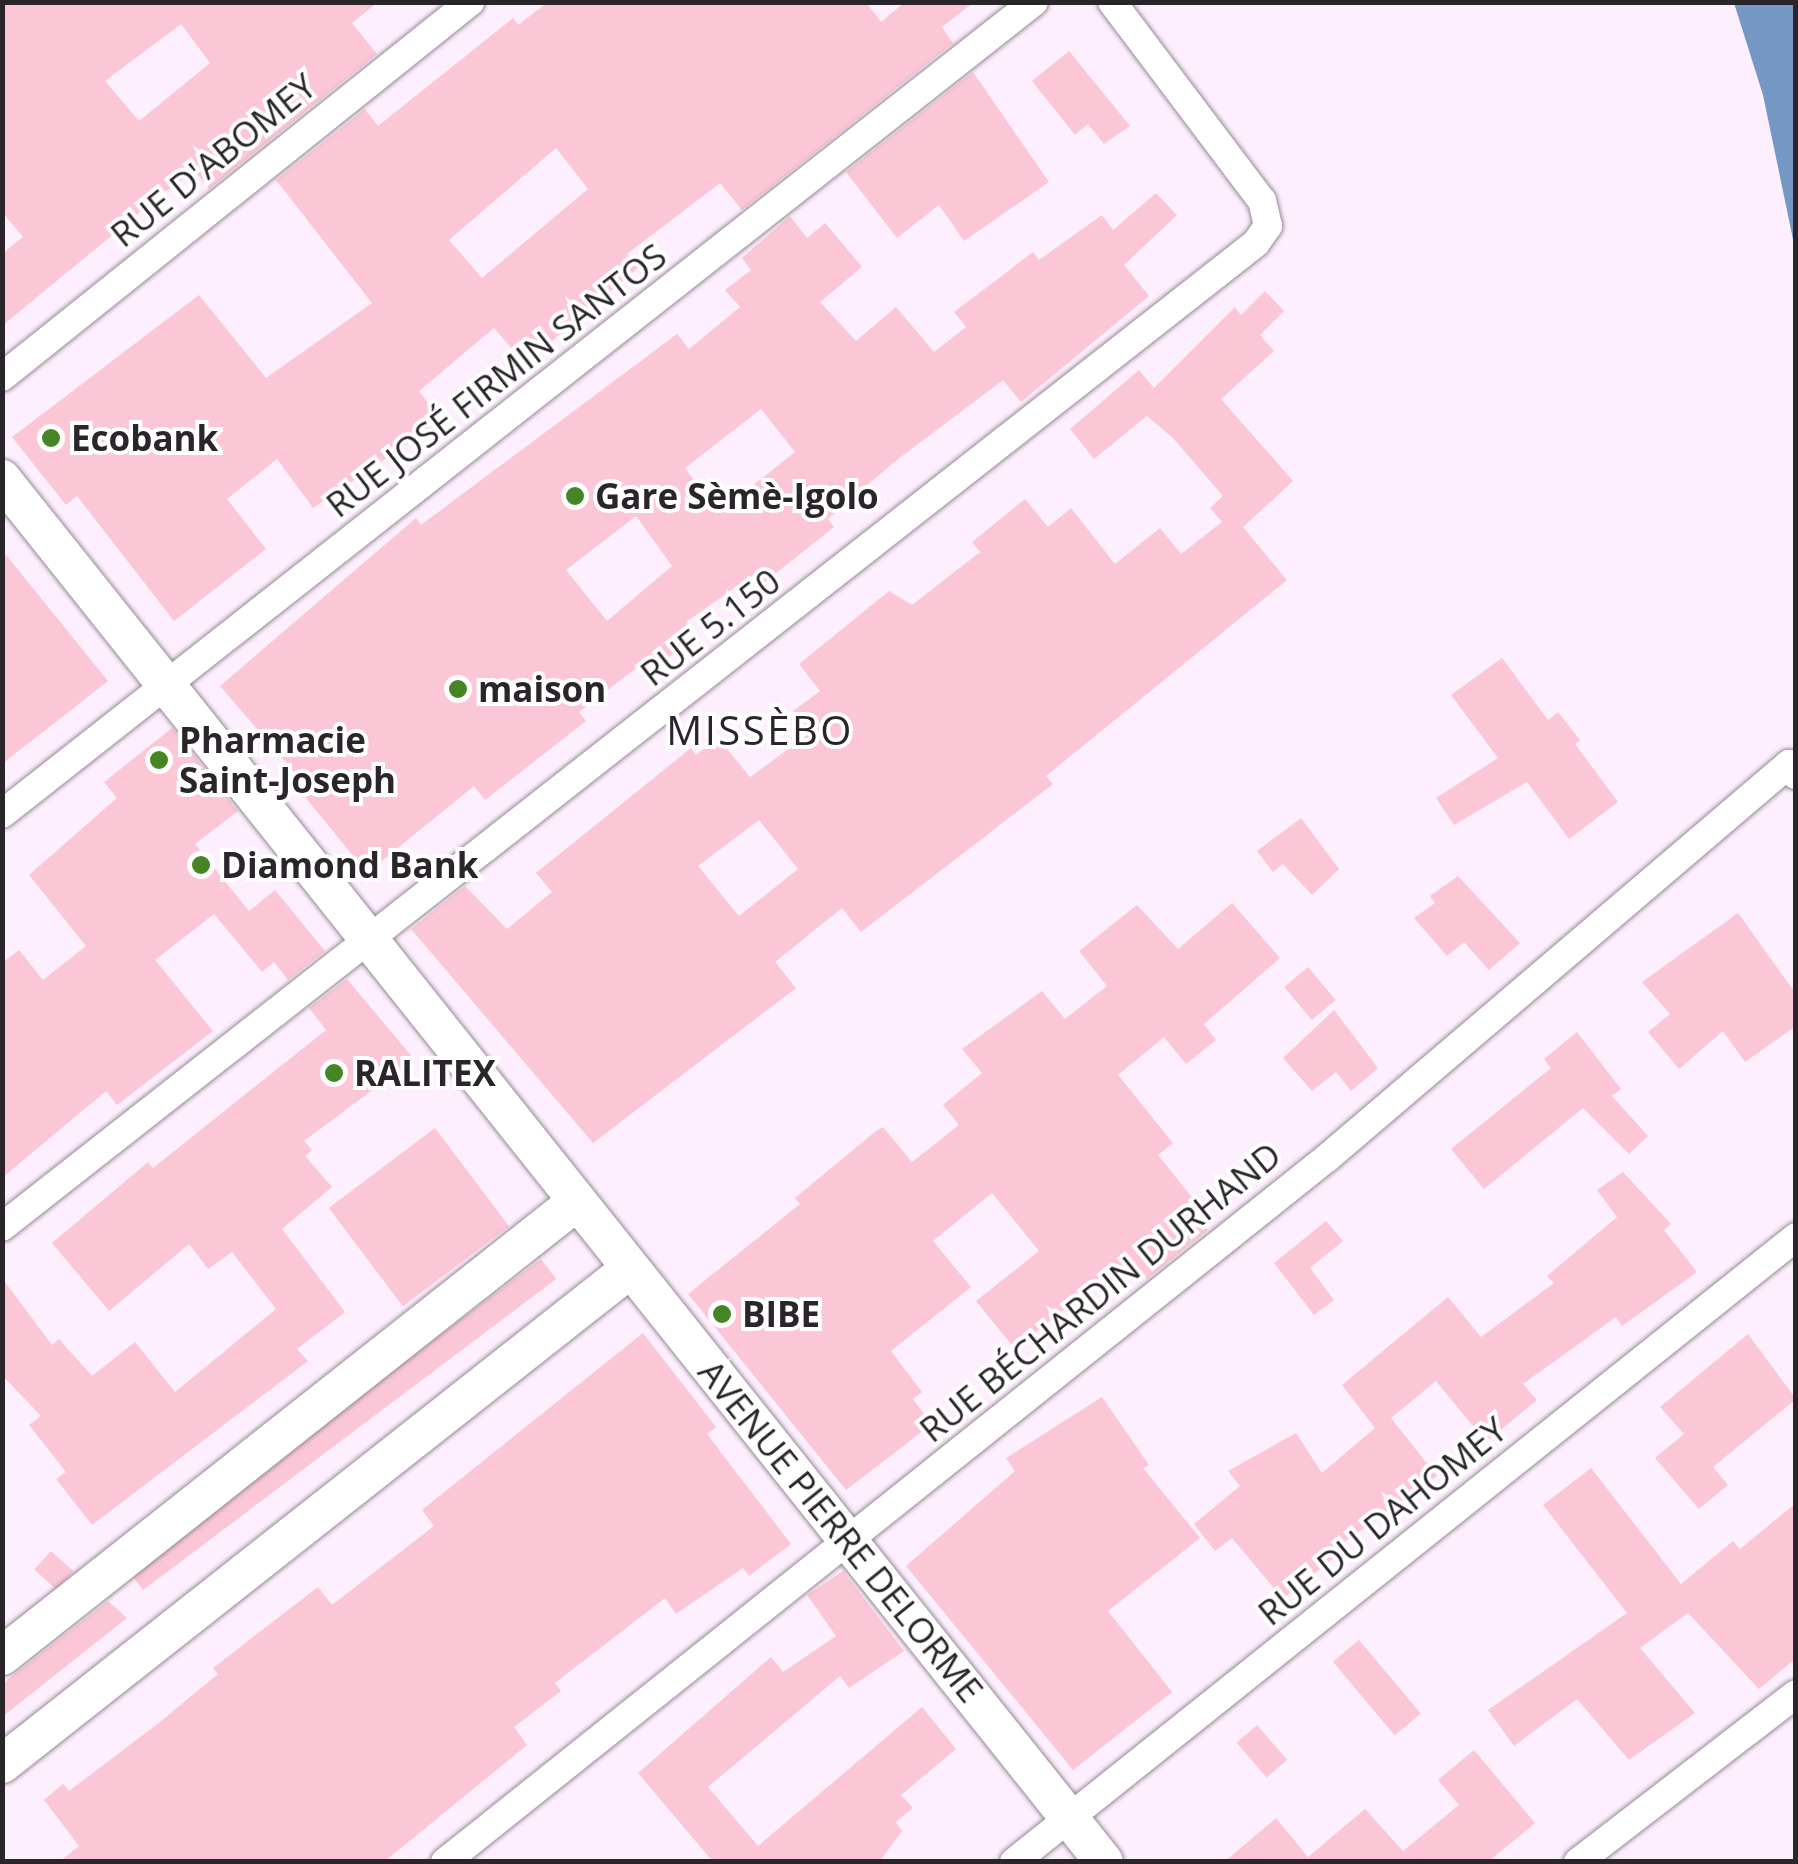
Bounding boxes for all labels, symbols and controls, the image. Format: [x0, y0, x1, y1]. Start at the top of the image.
street label: RUE D'ABOMEY [102, 65, 324, 255]
street label: RUE JOSÉ FIRMIN SANTOS [318, 234, 674, 526]
place label: Ecobank [71, 417, 218, 459]
marker: Ecobank [40, 427, 62, 449]
place label: Gare Sèmè-Igolo [595, 475, 879, 517]
marker: Gare Sèmè-Igolo [564, 485, 586, 507]
street label: RUE 5.150 [632, 560, 788, 694]
place label: maison [478, 668, 606, 710]
marker: maison [447, 678, 469, 700]
district label: MISSÈBO [666, 706, 854, 754]
place label: Pharmacie Saint-Joseph [179, 719, 396, 801]
marker: Pharmacie Saint-Joseph [148, 749, 170, 771]
place label: Diamond Bank [221, 844, 478, 886]
marker: Diamond Bank [190, 854, 212, 876]
place label: RALITEX [354, 1052, 496, 1094]
marker: RALITEX [323, 1062, 345, 1084]
street label: RUE BÉCHARDIN DURHAND [911, 1133, 1289, 1451]
place label: BIBE [742, 1293, 820, 1335]
marker: BIBE [711, 1303, 733, 1325]
street label: AVENUE PIERRE DELORME [690, 1352, 992, 1710]
street label: RUE DU DAHOMEY [1250, 1408, 1514, 1634]

